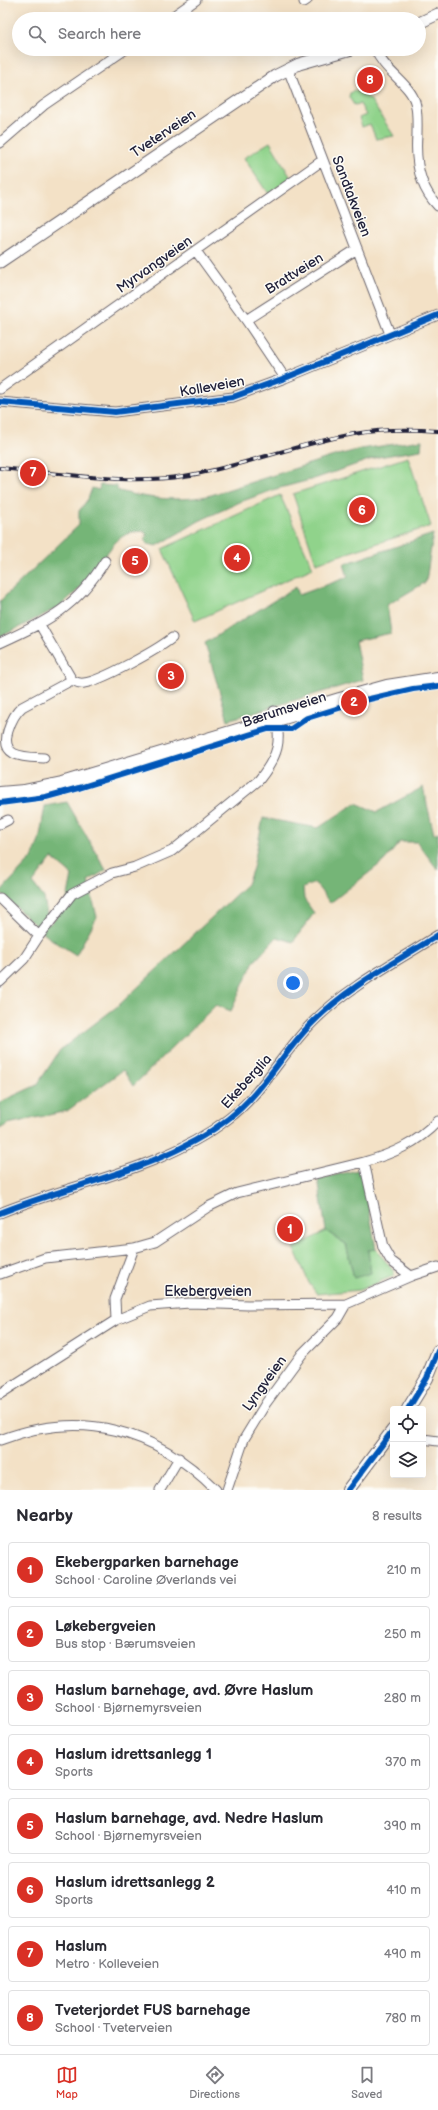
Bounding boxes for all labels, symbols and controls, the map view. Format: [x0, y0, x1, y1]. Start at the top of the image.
search box [12, 12, 426, 56]
icon: search [26, 23, 48, 45]
text: Search here [58, 25, 141, 44]
pin: 8 [357, 65, 383, 95]
street label: Tveterveien [127, 105, 199, 161]
street label: Sandtakveien [328, 153, 375, 239]
street label: Myrvangveien [113, 232, 195, 297]
street label: Brattveien [262, 249, 327, 298]
street label: Kolleveien [178, 372, 246, 401]
pin: 7 [20, 458, 46, 488]
pin: 6 [349, 495, 375, 525]
pin: 4 [224, 543, 250, 573]
pin: 5 [122, 546, 148, 576]
pin: 3 [158, 661, 184, 691]
pin: 2 [341, 687, 367, 717]
street label: Bærumsveien [240, 688, 328, 731]
your location [283, 973, 303, 993]
street label: Ekeberglia [217, 1051, 275, 1112]
pin: 1 [277, 1214, 303, 1244]
street label: Ekebergveien [164, 1283, 252, 1300]
street label: Lyngveien [239, 1352, 290, 1414]
map controls [390, 1406, 426, 1478]
button: locate [390, 1406, 426, 1442]
button: layers [390, 1442, 426, 1478]
text: Nearby [16, 1506, 73, 1526]
text: 8 results [372, 1508, 422, 1524]
text: Ekebergparken barnehage [55, 1553, 239, 1572]
text: 1 [27, 1562, 33, 1578]
text: 210 m [387, 1562, 421, 1578]
text: School · Caroline Øverlands vei [55, 1572, 236, 1588]
text: Løkebergveien [55, 1617, 156, 1636]
text: 2 [26, 1626, 34, 1642]
text: 250 m [384, 1626, 421, 1642]
text: Bus stop · Bærumsveien [55, 1636, 196, 1652]
text: Haslum barnehage, avd. Øvre Haslum [55, 1681, 313, 1700]
text: 3 [26, 1690, 34, 1706]
text: 280 m [384, 1690, 421, 1706]
text: School · Bjørnemyrsveien [55, 1700, 202, 1716]
text: Haslum idrettsanlegg 1 [55, 1745, 212, 1764]
text: 4 [26, 1754, 34, 1770]
text: 370 m [385, 1754, 421, 1770]
text: Sports [55, 1764, 93, 1780]
text: Haslum barnehage, avd. Nedre Haslum [55, 1809, 323, 1828]
text: 5 [26, 1818, 34, 1834]
text: 390 m [384, 1818, 421, 1834]
text: School · Bjørnemyrsveien [55, 1828, 202, 1844]
text: Haslum idrettsanlegg 2 [55, 1873, 215, 1892]
text: 6 [26, 1882, 34, 1898]
text: 410 m [386, 1882, 421, 1898]
text: Sports [55, 1892, 93, 1908]
text: Haslum [55, 1937, 107, 1956]
text: 7 [26, 1946, 34, 1962]
text: 490 m [384, 1946, 421, 1962]
text: Metro · Kolleveien [55, 1956, 159, 1972]
text: Tveterjordet FUS barnehage [55, 2001, 250, 2020]
text: 8 [26, 2010, 34, 2026]
text: 780 m [385, 2010, 421, 2026]
text: School · Tveterveien [55, 2020, 172, 2036]
tab: Map [56, 2064, 78, 2101]
tab: Directions [189, 2064, 240, 2101]
tab: Saved [351, 2064, 382, 2101]

